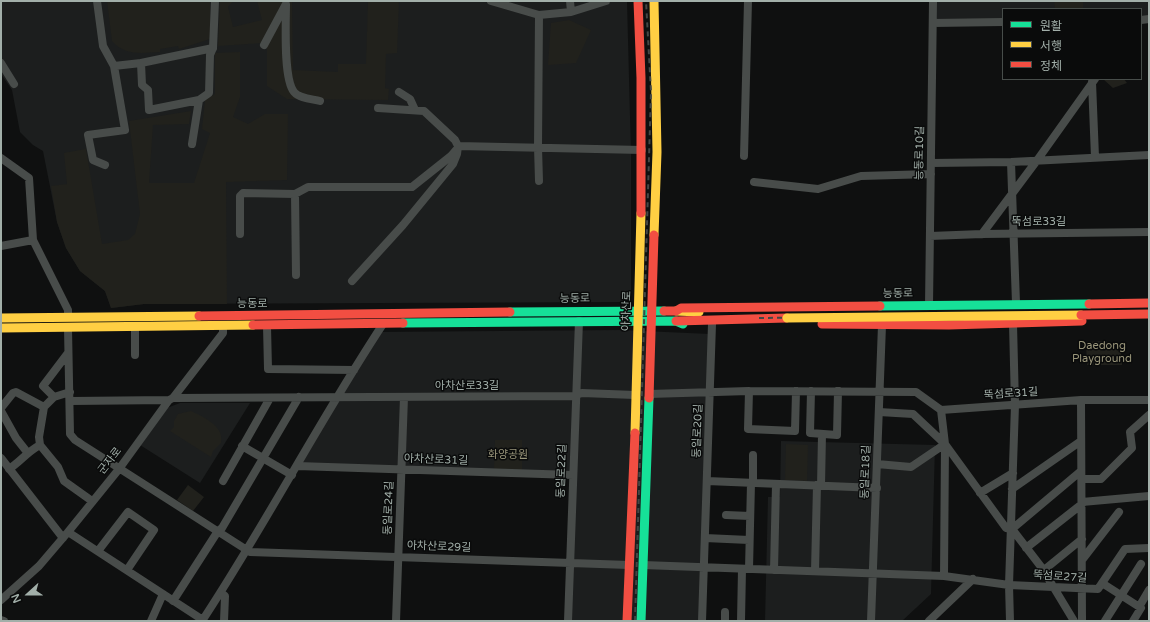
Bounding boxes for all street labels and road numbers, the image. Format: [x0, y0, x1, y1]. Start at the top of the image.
street label: 능동로10길 [913, 126, 927, 180]
street label: 뚝섬로33길 [1012, 215, 1066, 229]
street label: 능동로 [883, 287, 913, 301]
street label: 아차산로 [620, 291, 634, 331]
street label: 능동로 [560, 292, 590, 306]
street label: 능동로 [237, 297, 267, 311]
street label: 아차산로33길 [435, 379, 499, 393]
street label: 뚝섬로31길 [983, 386, 1039, 402]
street label: 동일로20길 [690, 404, 706, 458]
street label: 동일로22길 [554, 444, 570, 498]
street label: 군자로 [95, 445, 125, 477]
street label: 동일로18길 [858, 445, 874, 499]
street label: 아차산로31길 [404, 452, 468, 468]
street label: 동일로24길 [381, 481, 397, 535]
street label: 아차산로29길 [407, 539, 471, 555]
street label: 뚝섬로27길 [1032, 569, 1088, 585]

